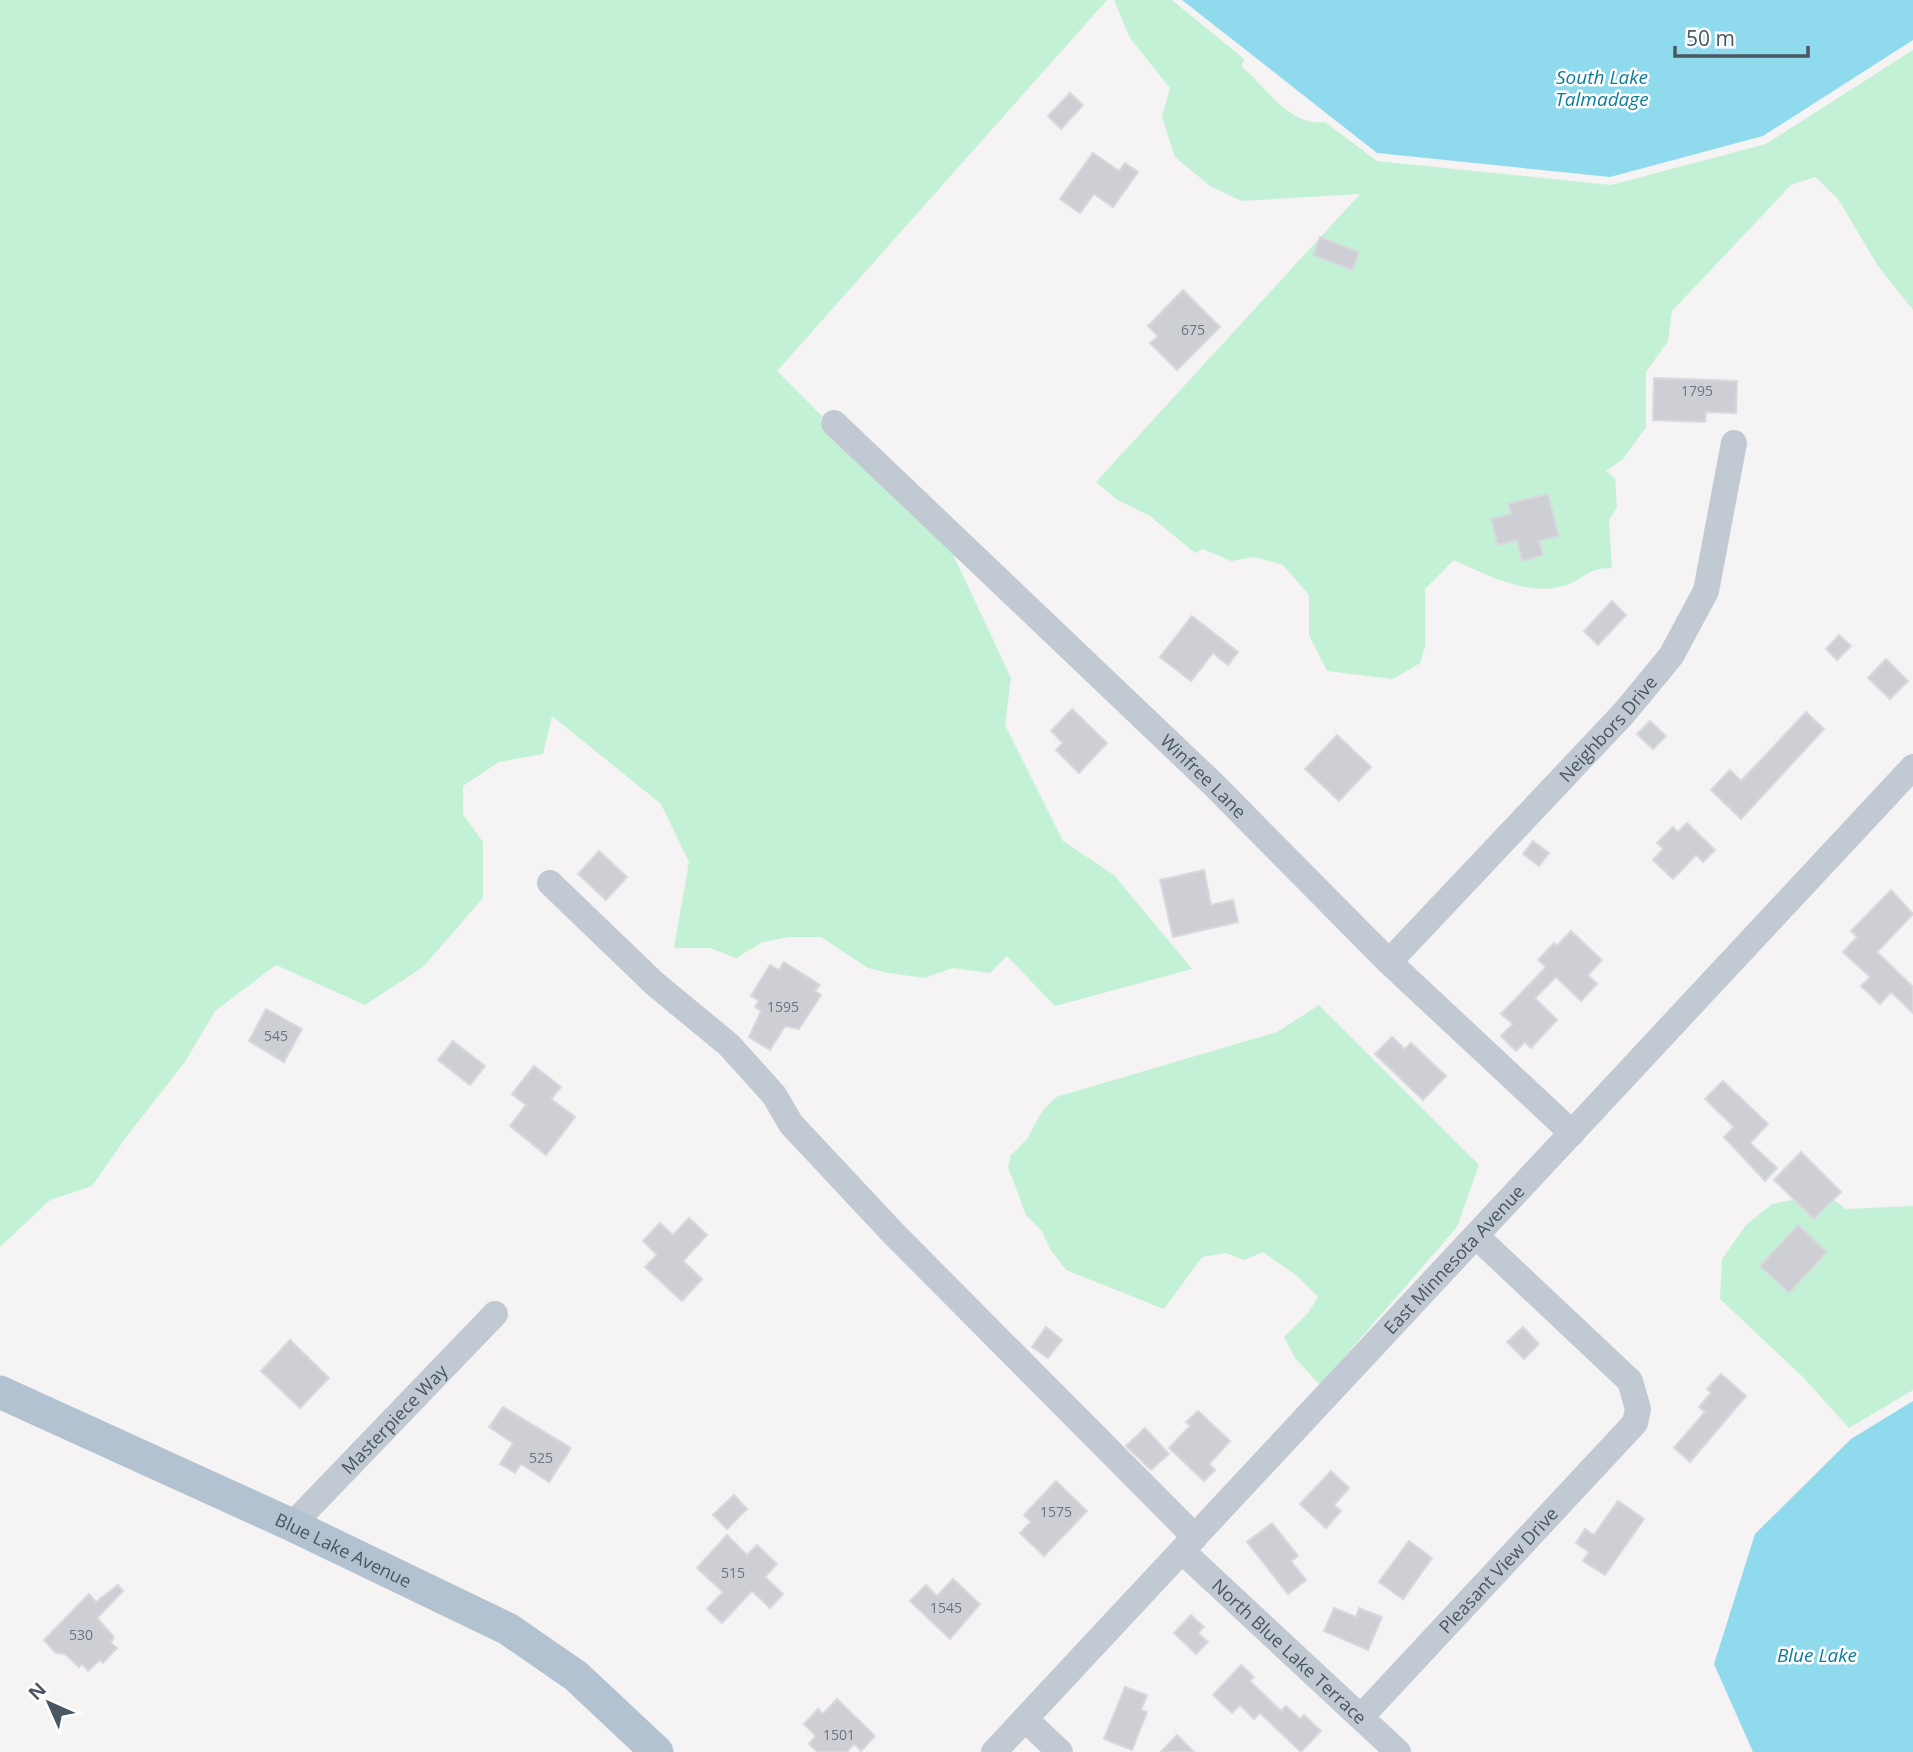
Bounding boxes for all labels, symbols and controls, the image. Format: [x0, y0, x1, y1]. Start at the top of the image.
scale bar [1675, 14, 1808, 58]
text: 50 m [1686, 24, 1735, 52]
water label: South Lake Talmadage [1555, 64, 1649, 112]
house number: 675 [1181, 320, 1205, 339]
house number: 1795 [1681, 381, 1713, 400]
street label: Neighbors Drive [1553, 670, 1662, 787]
street label: Winfree Lane [1155, 728, 1252, 823]
house number: 1595 [767, 997, 799, 1016]
house number: 545 [264, 1026, 288, 1045]
street label: East Minnesota Avenue [1378, 1179, 1529, 1339]
street label: Masterpiece Way [336, 1358, 453, 1479]
house number: 525 [529, 1448, 553, 1467]
house number: 1575 [1040, 1502, 1072, 1521]
street label: Pleasant View Drive [1433, 1502, 1563, 1638]
street label: Blue Lake Avenue [271, 1507, 416, 1593]
house number: 515 [721, 1563, 745, 1582]
street label: North Blue Lake Terrace [1207, 1573, 1372, 1729]
house number: 1545 [930, 1598, 962, 1617]
house number: 530 [69, 1625, 93, 1644]
water label: Blue Lake [1777, 1642, 1857, 1668]
north arrow [14, 1668, 84, 1738]
text: N [22, 1676, 52, 1706]
house number: 1501 [823, 1725, 855, 1744]

